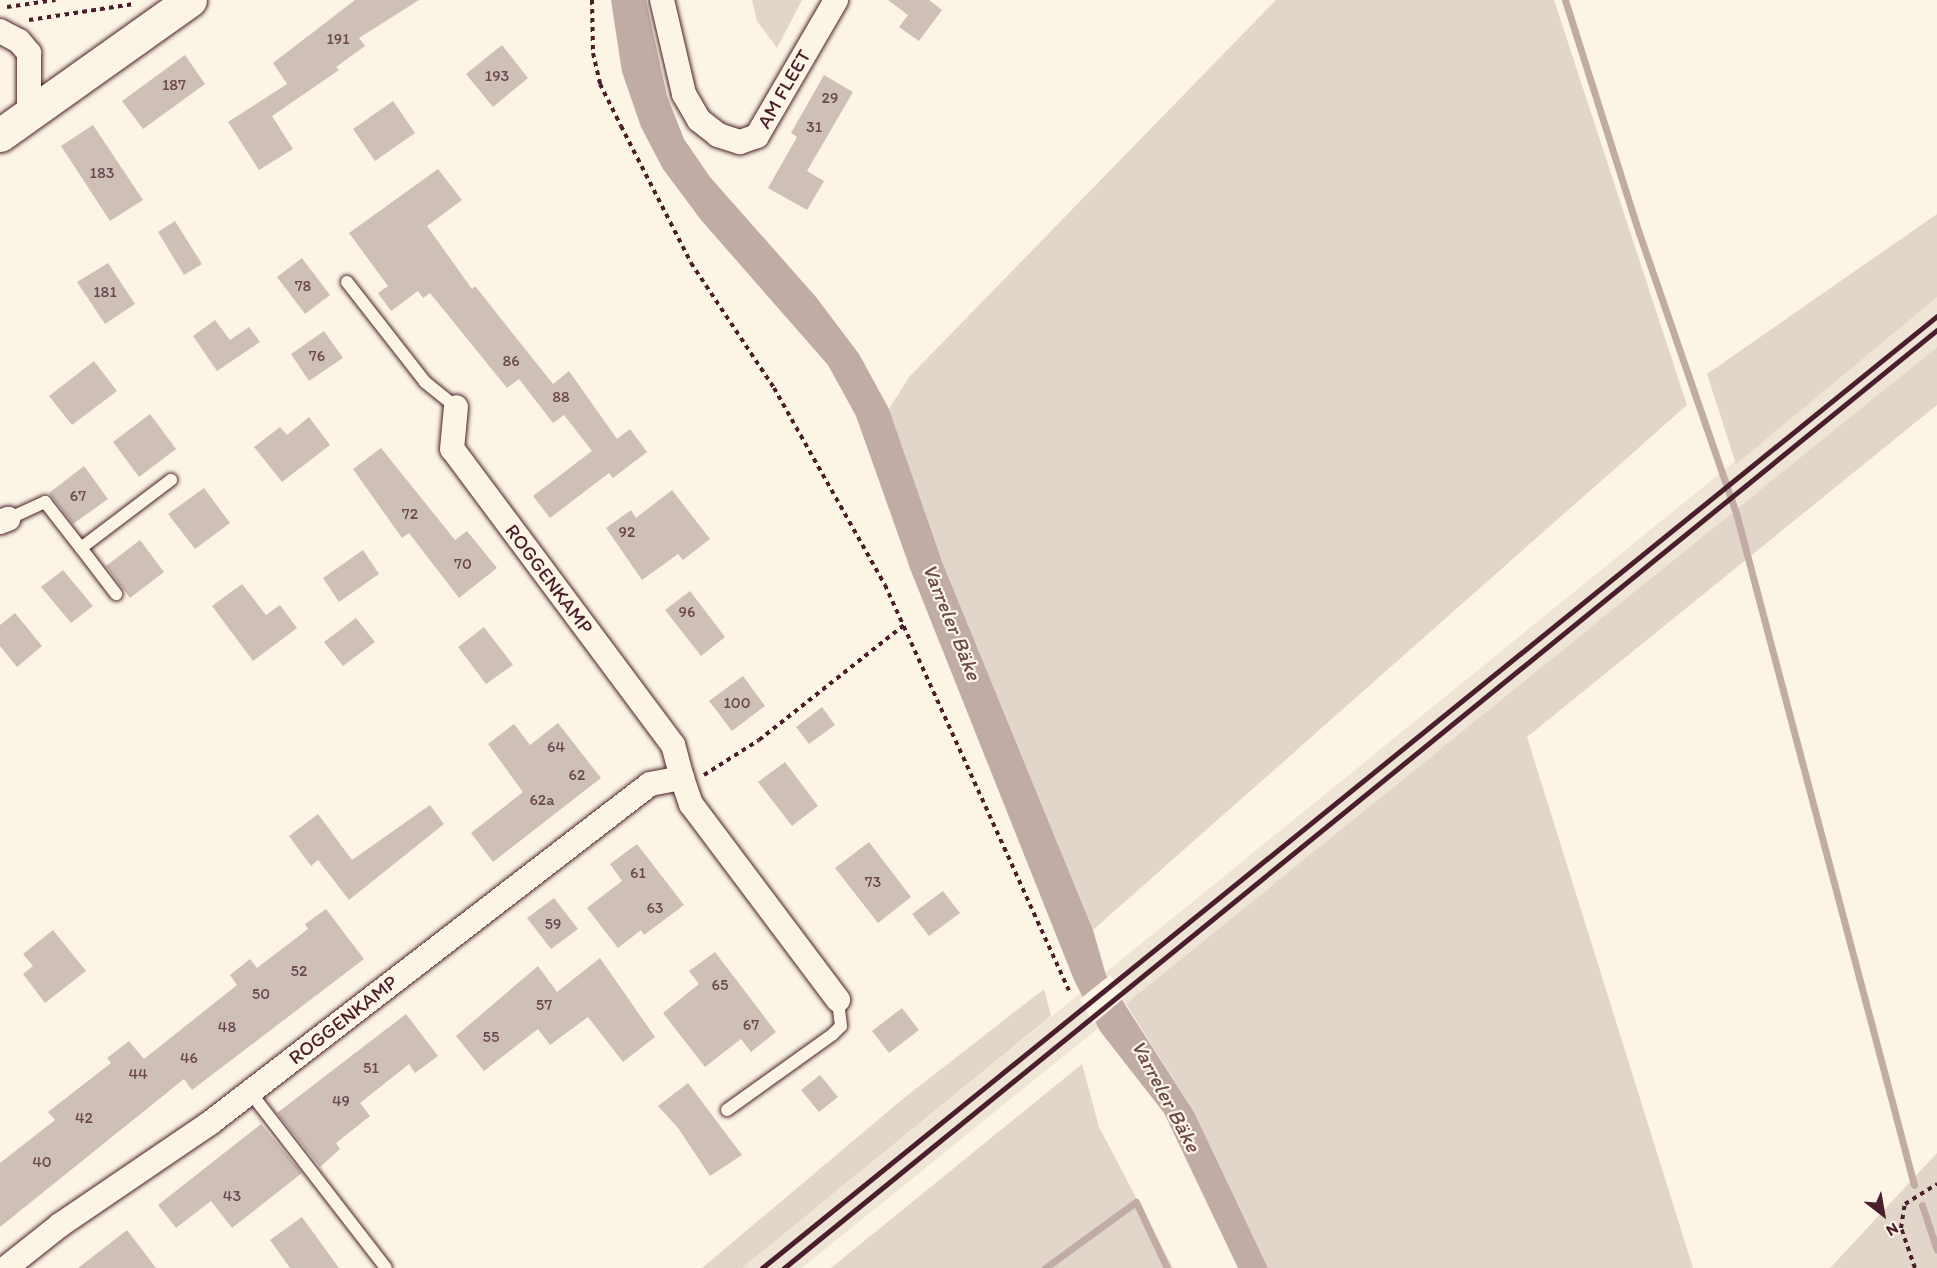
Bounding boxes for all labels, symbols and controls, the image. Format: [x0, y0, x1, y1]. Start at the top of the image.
house number: 191 [326, 29, 350, 49]
street label: AM FLEET [752, 45, 816, 133]
house number: 193 [485, 66, 509, 86]
house number: 187 [162, 75, 186, 95]
house number: 29 [822, 88, 838, 108]
house number: 31 [806, 117, 822, 137]
house number: 183 [90, 163, 114, 183]
house number: 78 [295, 276, 311, 296]
house number: 181 [93, 282, 117, 302]
house number: 76 [309, 346, 325, 366]
house number: 86 [502, 351, 520, 371]
house number: 88 [552, 387, 570, 407]
house number: 67 [70, 486, 86, 506]
house number: 72 [402, 504, 418, 524]
street label: ROGGENKAMP [500, 519, 598, 639]
house number: 92 [619, 522, 635, 542]
house number: 70 [454, 554, 472, 574]
water label: Varreler Bäke [917, 560, 987, 684]
house number: 96 [679, 602, 695, 622]
house number: 100 [723, 693, 751, 713]
house number: 64 [547, 737, 565, 757]
house number: 62 [569, 765, 585, 785]
house number: 62a [529, 790, 555, 810]
house number: 61 [630, 863, 646, 883]
house number: 73 [865, 872, 881, 892]
house number: 63 [646, 898, 664, 918]
house number: 59 [545, 914, 561, 934]
house number: 52 [291, 961, 307, 981]
street label: ROGGENKAMP [284, 970, 402, 1070]
house number: 65 [712, 975, 728, 995]
house number: 50 [252, 984, 270, 1004]
house number: 57 [536, 995, 552, 1015]
house number: 67 [743, 1015, 759, 1035]
house number: 48 [218, 1017, 236, 1037]
house number: 55 [483, 1027, 499, 1047]
water label: Varreler Bäke [1126, 1036, 1206, 1156]
house number: 46 [180, 1048, 198, 1068]
house number: 51 [363, 1058, 379, 1078]
house number: 44 [128, 1064, 148, 1084]
house number: 49 [332, 1091, 350, 1111]
house number: 42 [75, 1108, 93, 1128]
house number: 40 [32, 1152, 52, 1172]
north arrow [1853, 1184, 1913, 1244]
house number: 43 [223, 1186, 241, 1206]
text: N [1883, 1219, 1902, 1241]

